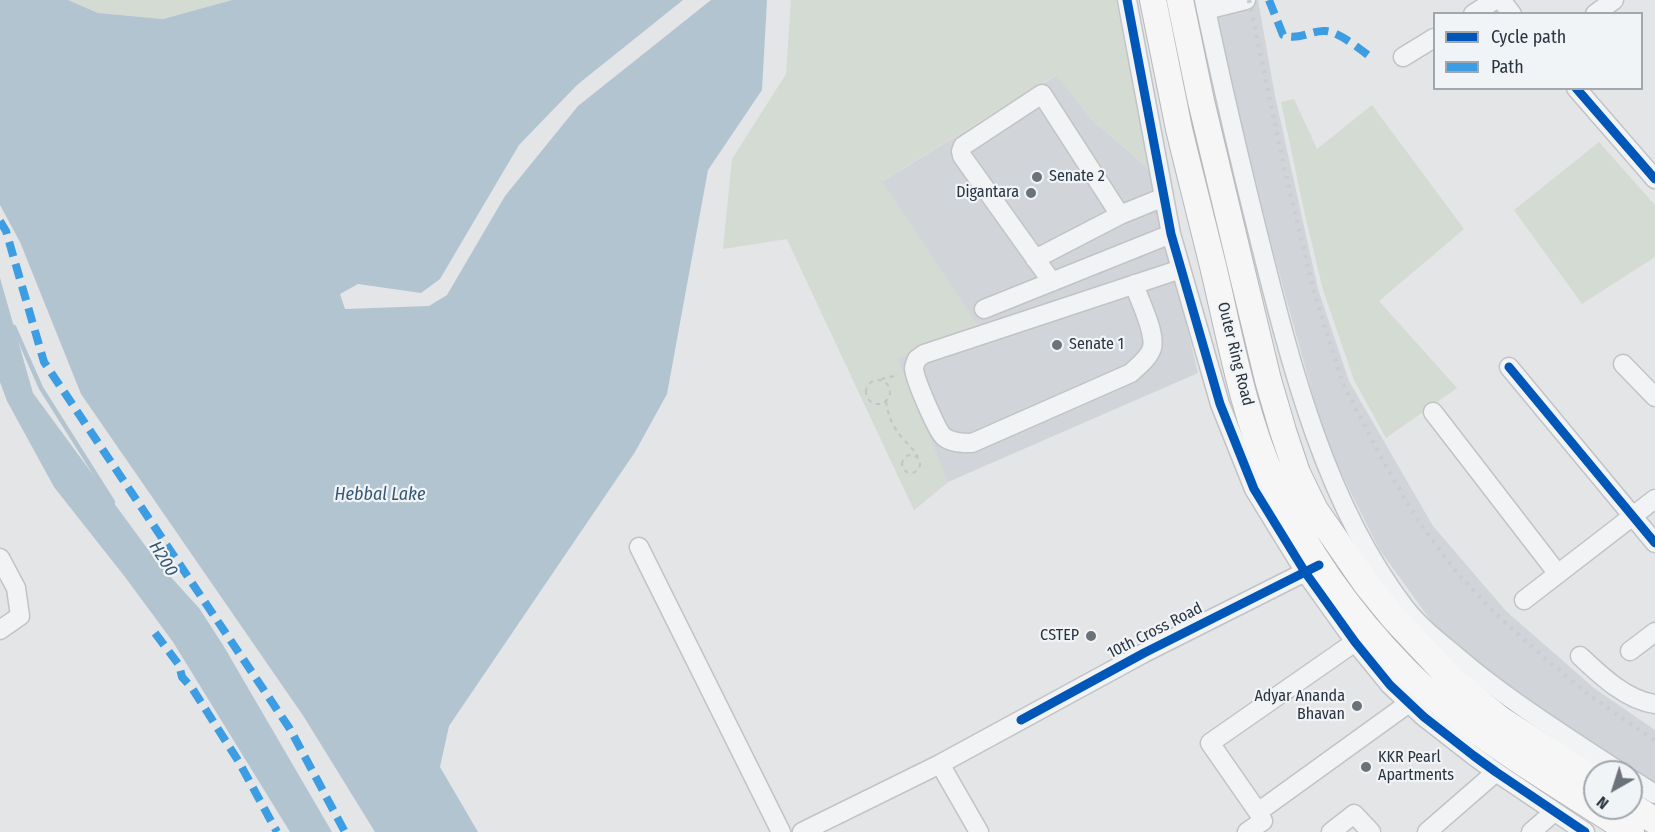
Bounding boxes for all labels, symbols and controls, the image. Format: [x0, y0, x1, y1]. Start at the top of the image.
legend [1433, 12, 1643, 90]
text: Cycle path [1491, 26, 1566, 48]
text: Path [1491, 56, 1524, 78]
place label: Senate 2 [1049, 167, 1105, 187]
marker: Senate 2 [1030, 170, 1044, 184]
place label: Digantara [956, 183, 1019, 203]
marker: Digantara [1024, 186, 1038, 200]
street label: Outer Ring Road [1213, 300, 1257, 408]
place label: Senate 1 [1069, 335, 1124, 355]
marker: Senate 1 [1050, 338, 1064, 352]
water label: Hebbal Lake [335, 484, 425, 506]
water label: H200 [144, 537, 182, 581]
street label: 10th Cross Road [1104, 599, 1206, 663]
place label: CSTEP [1040, 626, 1079, 646]
marker: CSTEP [1084, 629, 1098, 643]
place label: Adyar Ananda Bhavan [1254, 687, 1345, 725]
marker: Adyar Ananda Bhavan [1350, 699, 1364, 713]
place label: KKR Pearl Apartments [1378, 748, 1454, 786]
marker: KKR Pearl Apartments [1359, 760, 1373, 774]
north arrow [1583, 760, 1643, 820]
text: N [1593, 792, 1612, 813]

